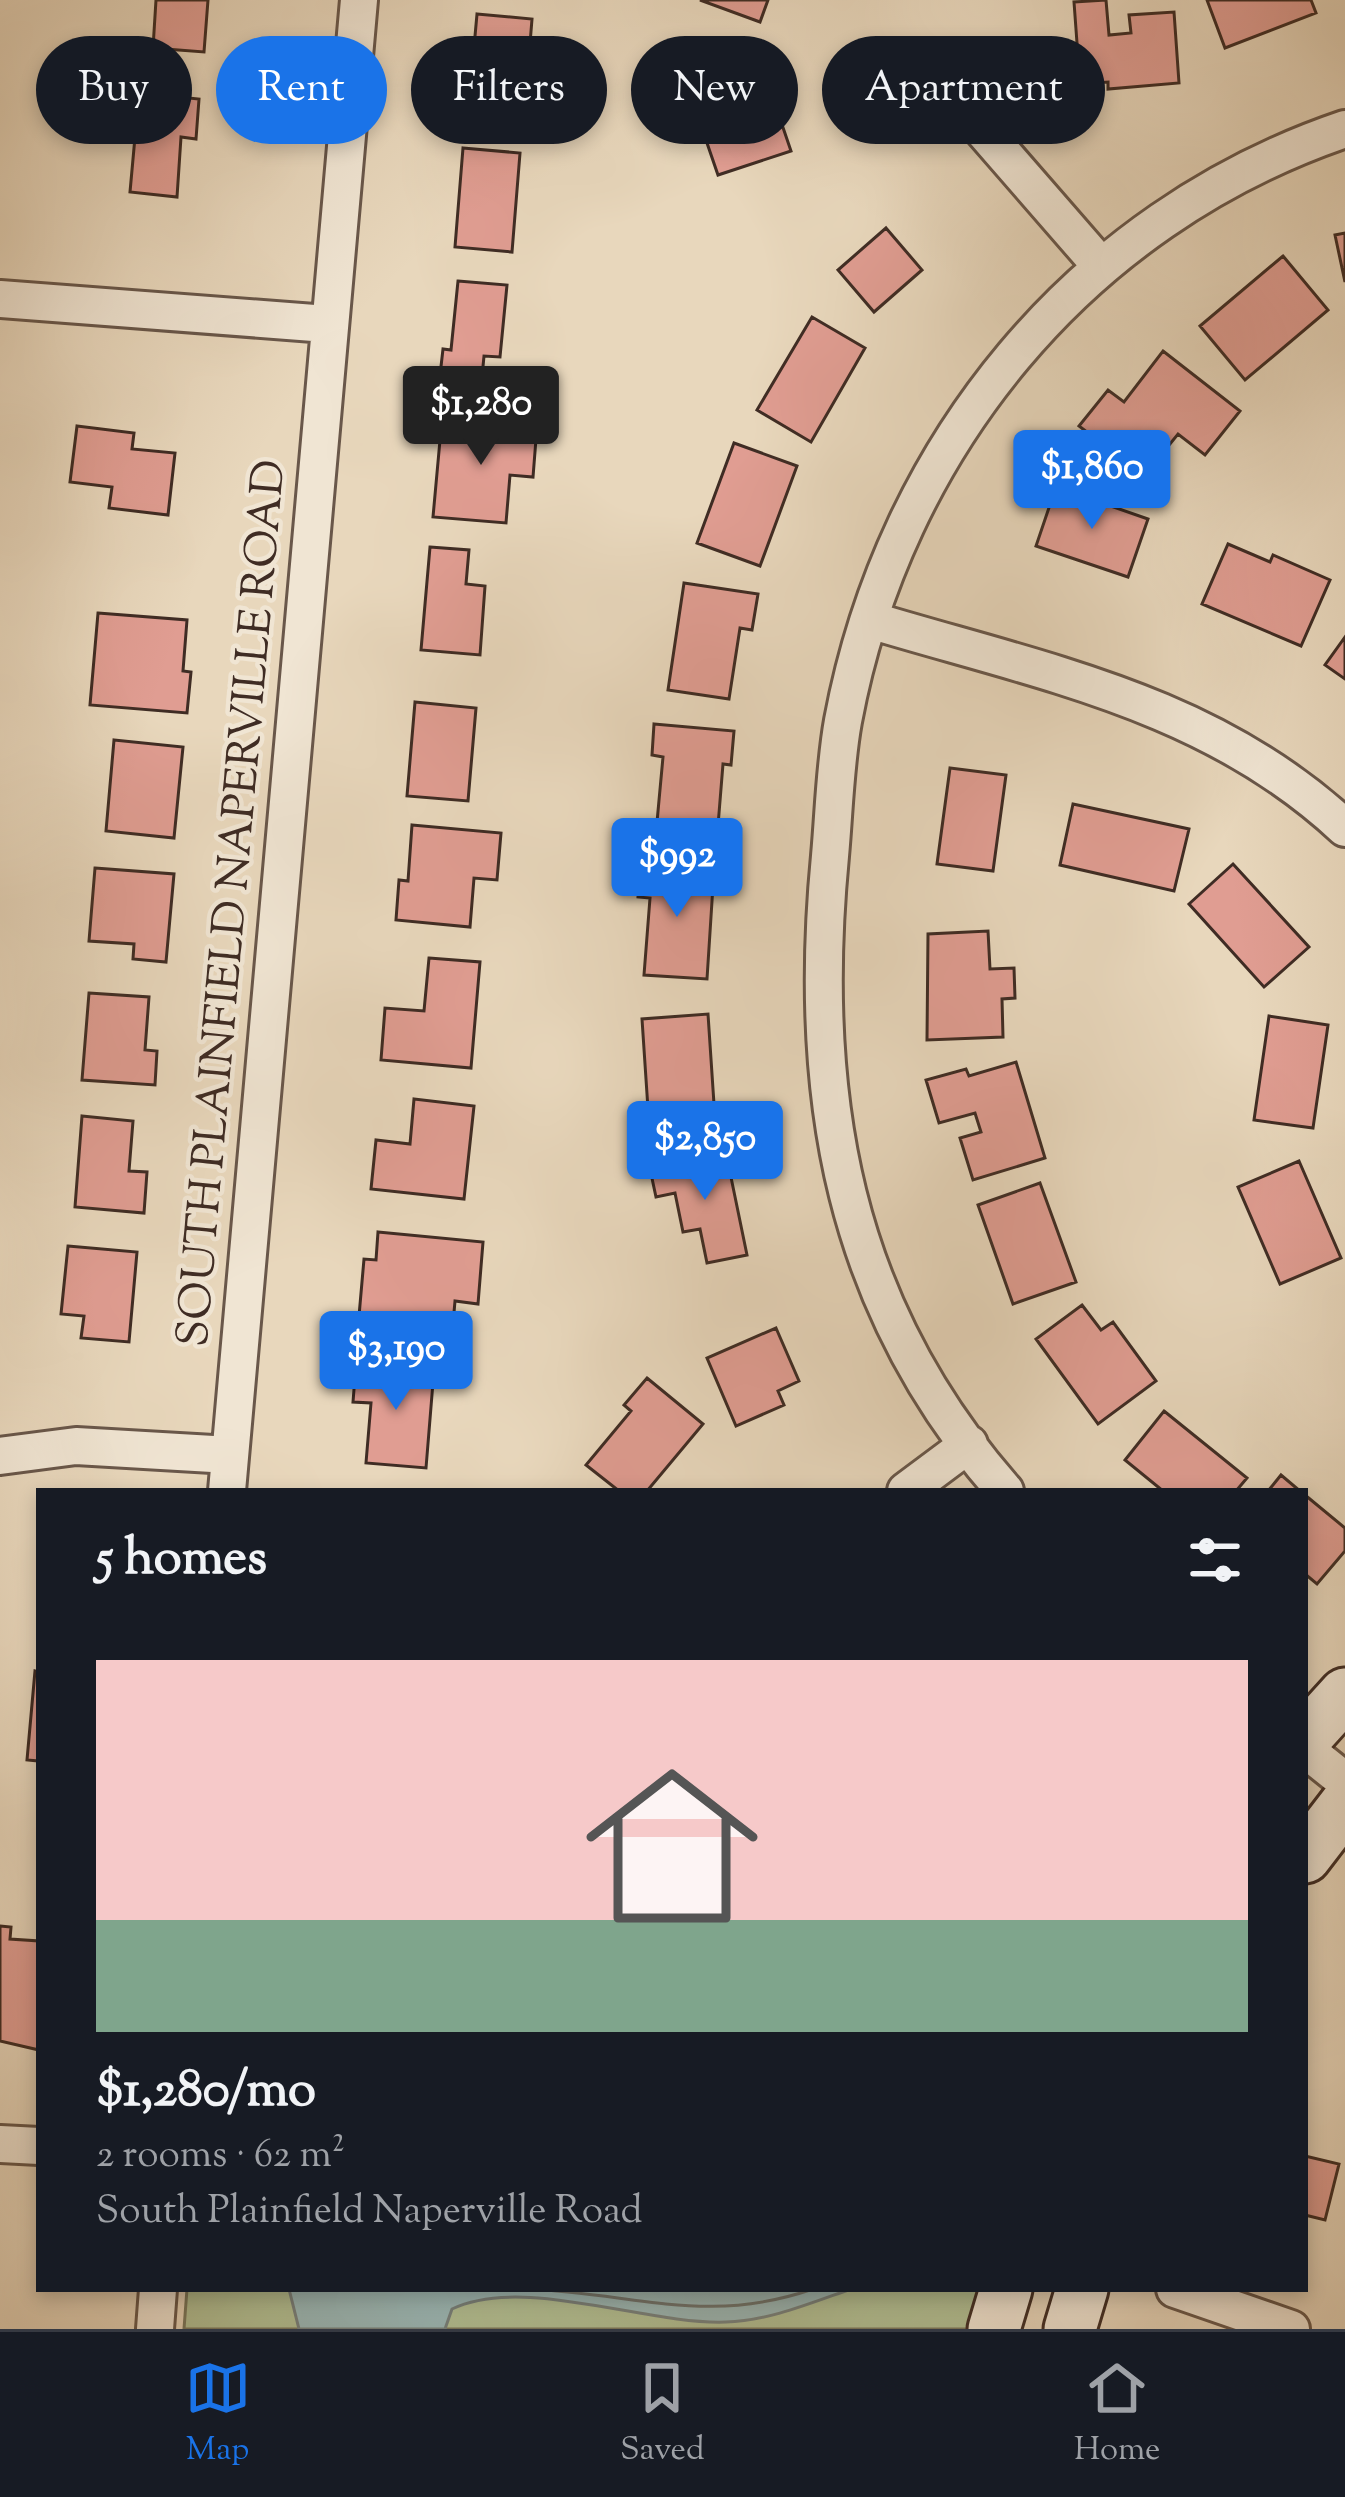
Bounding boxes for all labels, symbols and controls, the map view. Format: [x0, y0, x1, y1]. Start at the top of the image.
chip: Buy [36, 36, 192, 144]
chip: Rent [216, 36, 387, 144]
chip: Filters [411, 36, 607, 144]
chip: New [631, 36, 798, 144]
chip: Apartment [822, 36, 1105, 144]
pin: $1,280 [383, 366, 579, 468]
text: $1,280 [430, 377, 532, 433]
pin: $1,860 [994, 430, 1190, 532]
text: $1,860 [1040, 441, 1144, 497]
street label: SOUTH PLAINFIELD NAPERVILLE ROAD [163, 457, 306, 1350]
pin: $992 [606, 818, 748, 920]
text: $992 [639, 829, 715, 885]
pin: $2,850 [607, 1101, 803, 1203]
text: $2,850 [654, 1112, 756, 1168]
pin: $3,190 [298, 1311, 494, 1413]
text: $3,190 [347, 1322, 445, 1378]
text: 5 homes [96, 1524, 267, 1597]
icon: filters [1182, 1527, 1248, 1593]
icon: home [564, 1738, 780, 1954]
text: $1,280/mo [96, 2056, 316, 2129]
text: 2 rooms · 62 m² [96, 2129, 345, 2185]
text: South Plainfield Naperville Road [96, 2185, 642, 2241]
tab: Map [185, 2355, 251, 2475]
tab: Saved [620, 2355, 705, 2475]
tab: Home [1074, 2355, 1160, 2475]

